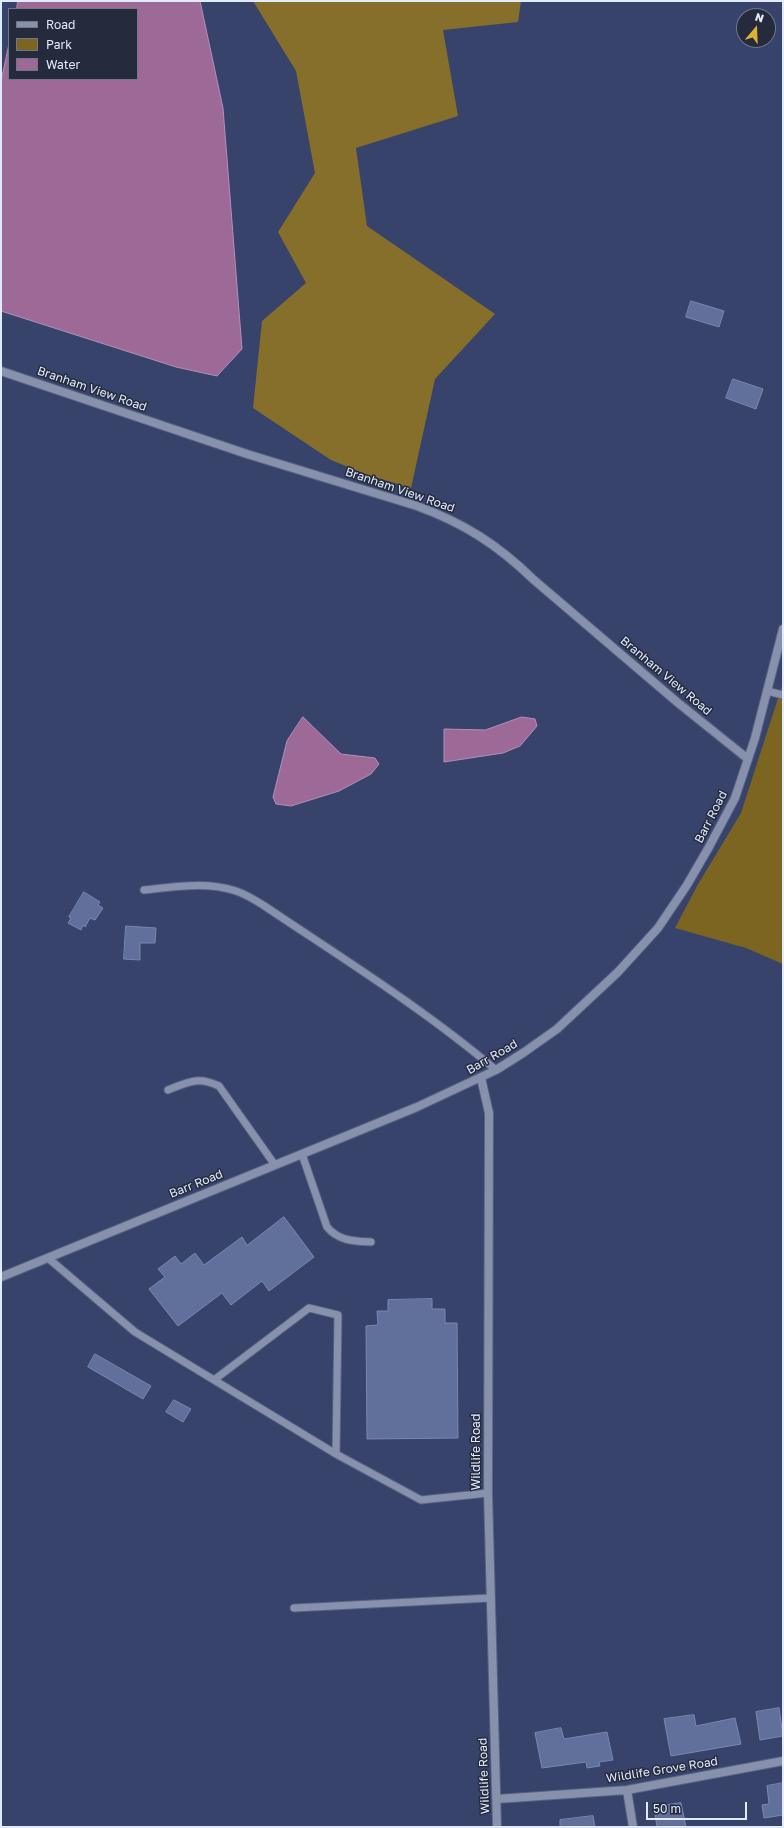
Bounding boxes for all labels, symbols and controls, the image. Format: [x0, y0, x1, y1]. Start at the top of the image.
legend [8, 8, 138, 80]
north arrow [736, 8, 776, 48]
text: N [754, 10, 766, 25]
text: Road [46, 17, 75, 32]
text: Park [46, 37, 72, 52]
text: Water [46, 57, 80, 72]
street label: Branham View Road [35, 364, 149, 414]
street label: Branham View Road [343, 465, 457, 515]
street label: Branham View Road [617, 634, 715, 718]
street label: Barr Road [692, 789, 730, 845]
street label: Barr Road [464, 1037, 520, 1077]
street label: Barr Road [167, 1167, 225, 1201]
street label: Wildlife Road [469, 1414, 483, 1490]
street label: Wildlife Road [475, 1738, 493, 1814]
street label: Wildlife Grove Road [605, 1754, 719, 1786]
scale bar [648, 1794, 749, 1820]
text: 50 m [653, 1801, 681, 1816]

